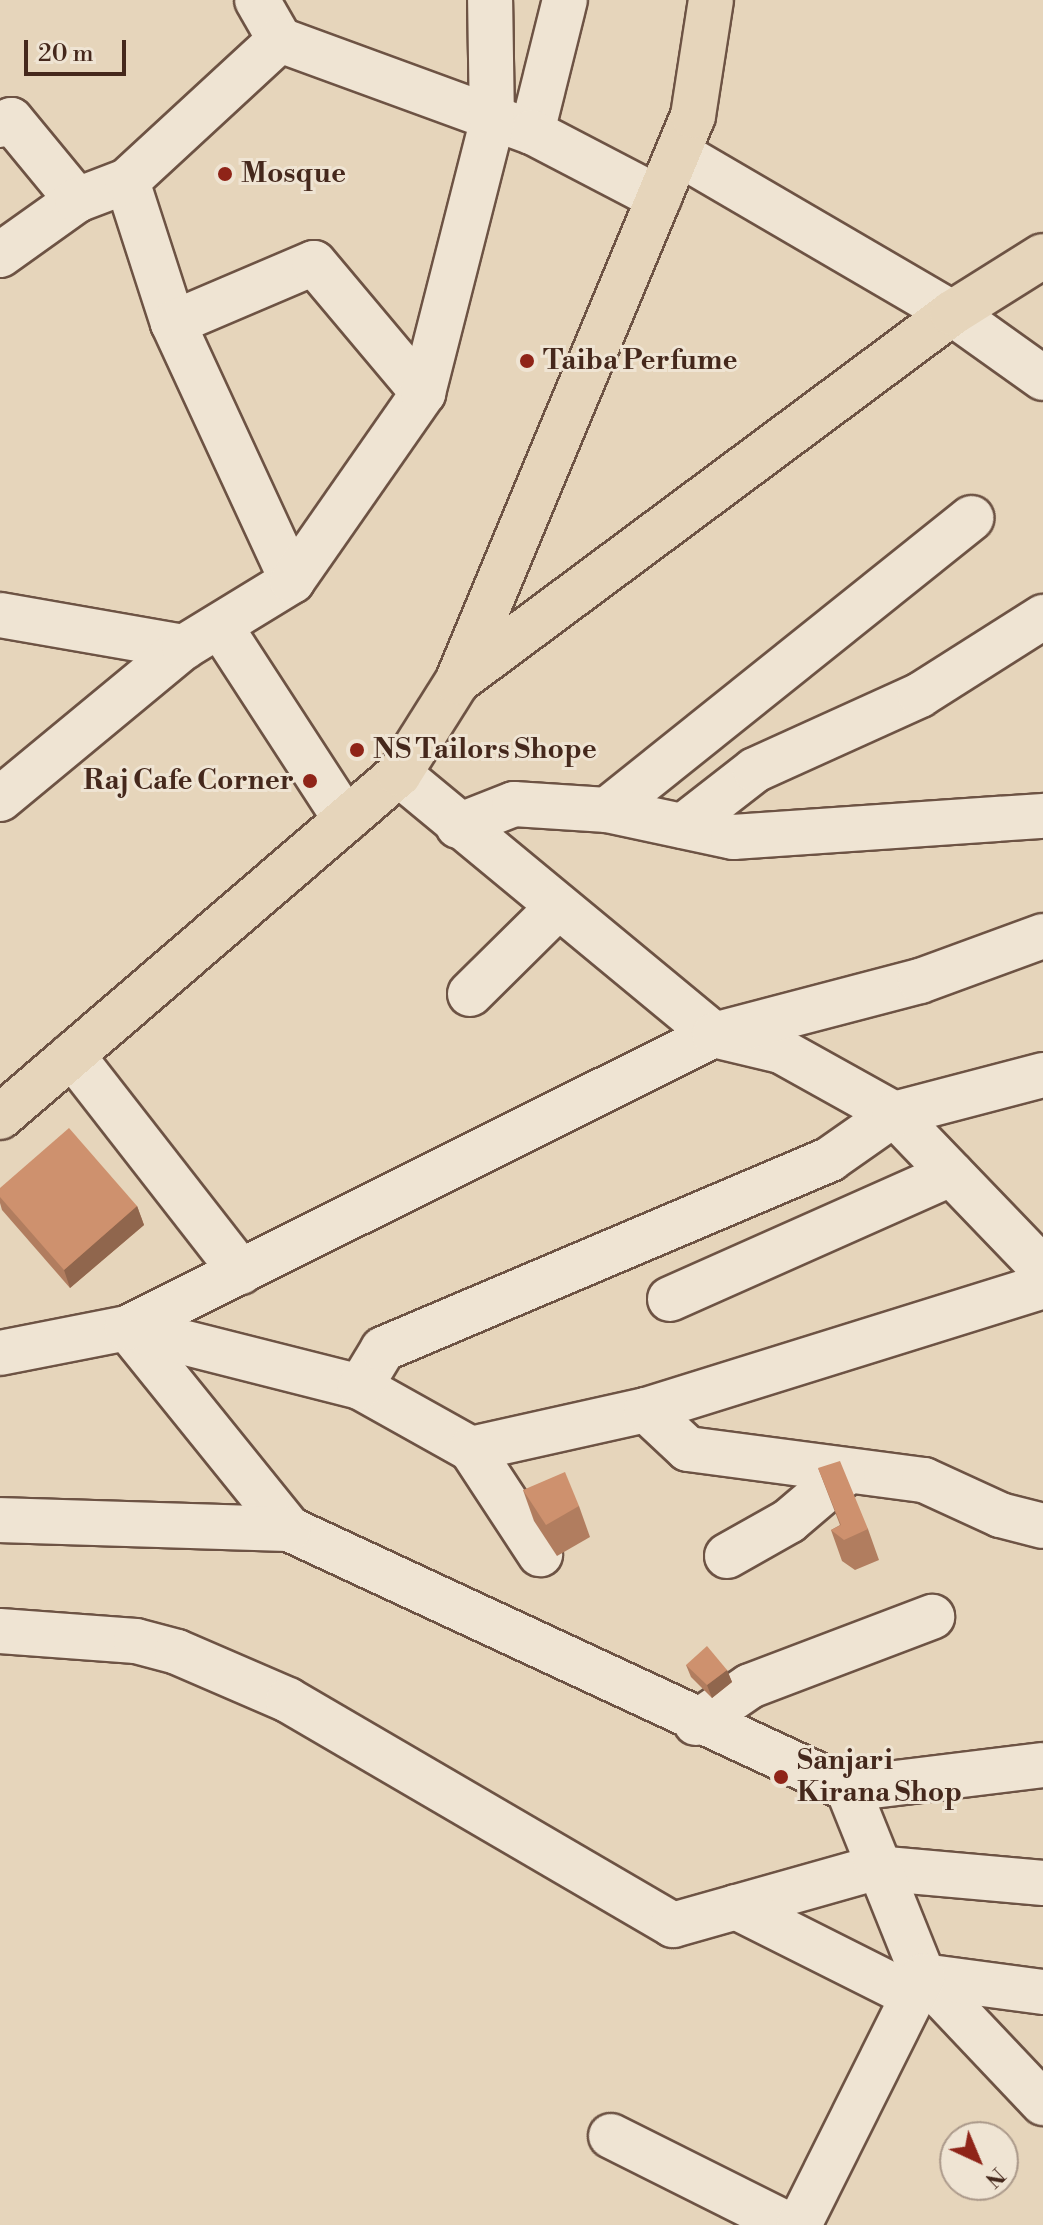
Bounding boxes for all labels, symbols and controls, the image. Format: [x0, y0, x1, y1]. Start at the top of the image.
scale bar [28, 24, 130, 74]
text: 20 m [38, 39, 94, 69]
place label: Mosque [241, 157, 346, 191]
marker: Mosque [216, 165, 234, 183]
place label: Taiba Perfume [543, 344, 738, 378]
marker: Taiba Perfume [518, 352, 536, 370]
place label: NS Tailors Shope [373, 733, 597, 767]
marker: NS Tailors Shope [348, 741, 366, 759]
place label: Raj Cafe Corner [83, 764, 294, 798]
marker: Raj Cafe Corner [301, 772, 319, 790]
place label: Sanjari Kirana Shop [797, 1744, 962, 1810]
marker: Sanjari Kirana Shop [772, 1768, 790, 1786]
north arrow [939, 2121, 1019, 2201]
text: N [979, 2161, 1010, 2193]

